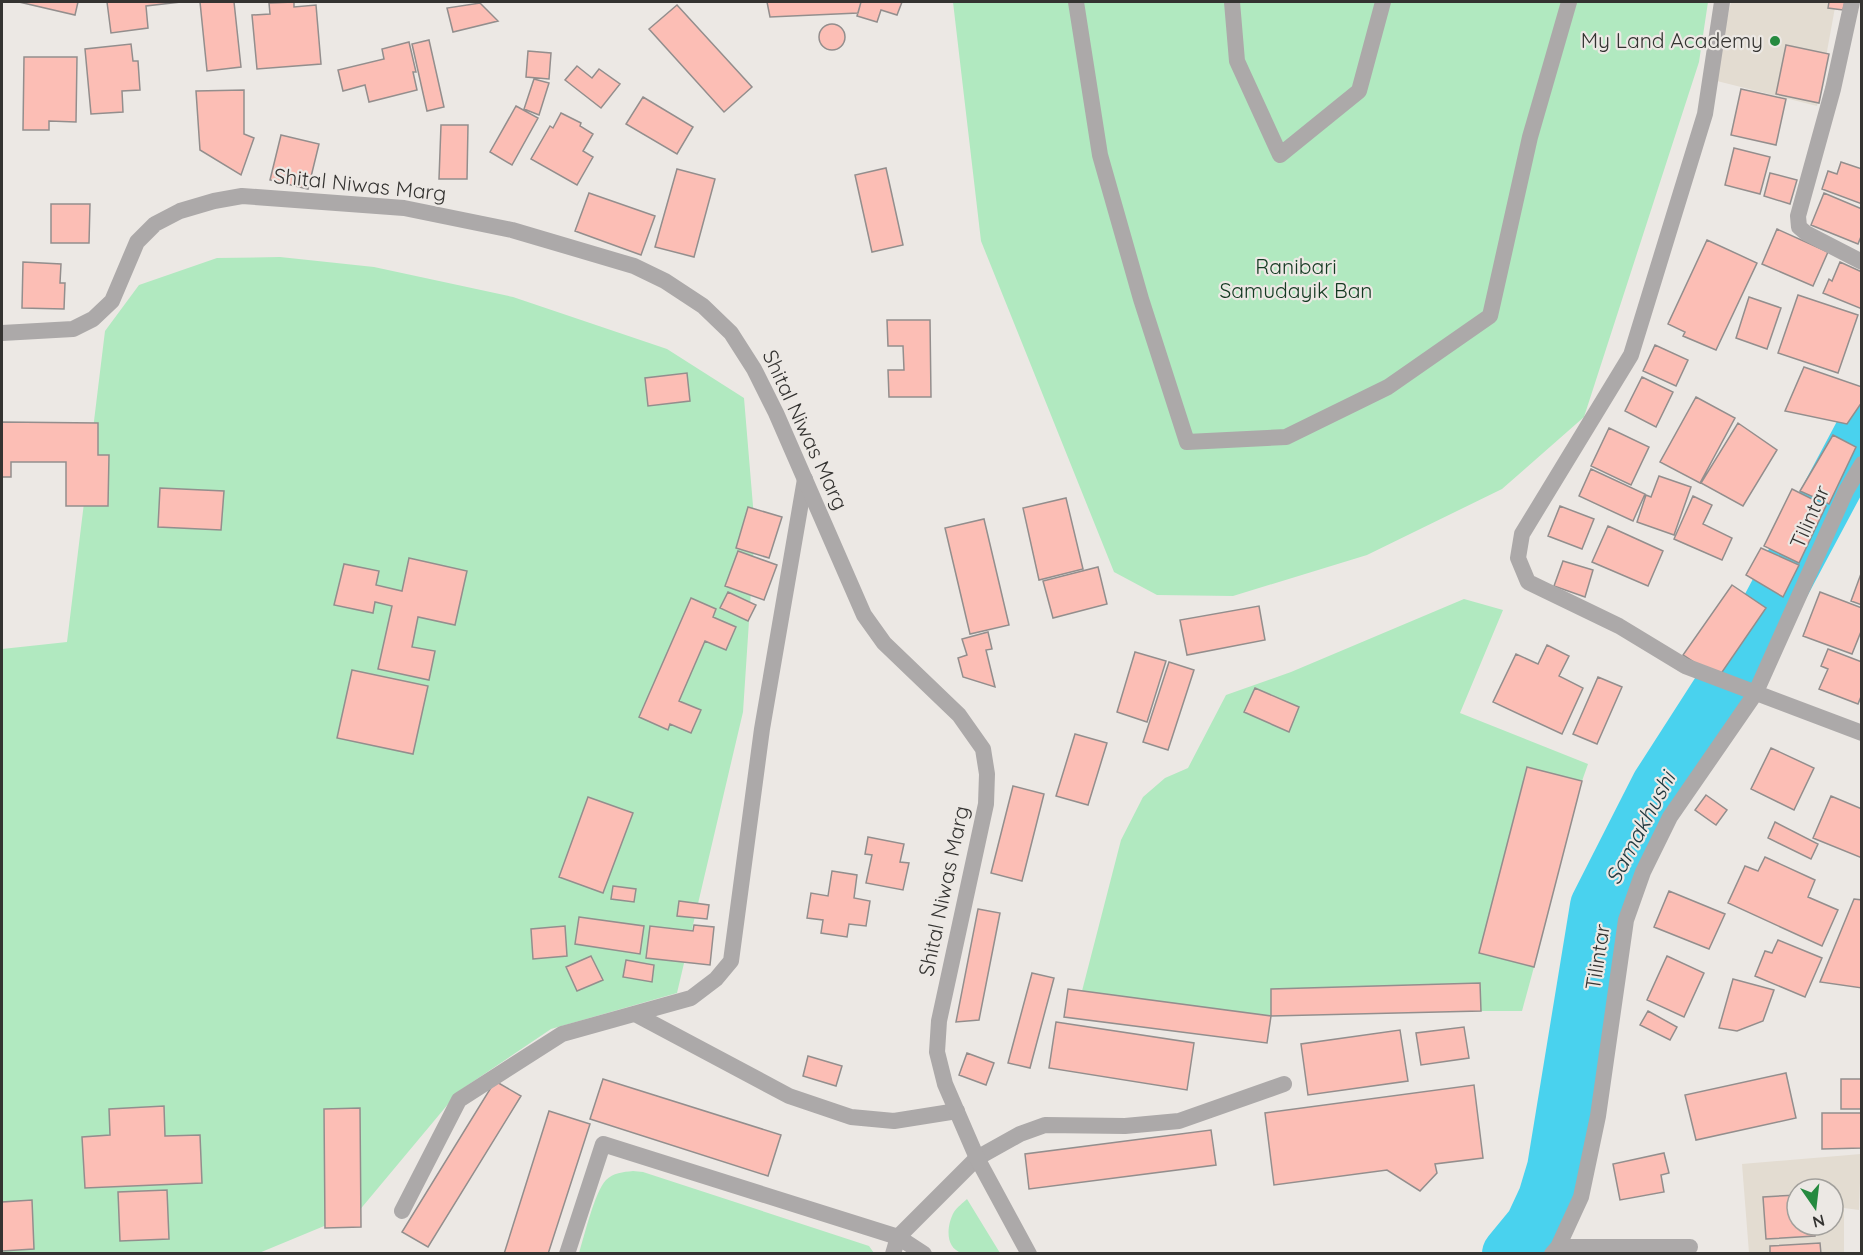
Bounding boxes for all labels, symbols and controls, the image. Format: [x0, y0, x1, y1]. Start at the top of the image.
place label: My Land Academy [1581, 27, 1763, 53]
marker: My Land Academy [1768, 34, 1782, 48]
street label: Shital Niwas Marg [272, 162, 448, 206]
park label: Ranibari Samudayik Ban [1219, 253, 1373, 303]
street label: Shital Niwas Marg [757, 345, 854, 514]
street label: Tilintar [1784, 481, 1835, 552]
water label: Samakhushi [1599, 765, 1682, 889]
street label: Shital Niwas Marg [912, 803, 974, 978]
street label: Tilintar [1579, 922, 1615, 992]
north arrow [1785, 1177, 1845, 1237]
text: N [1811, 1210, 1827, 1233]

